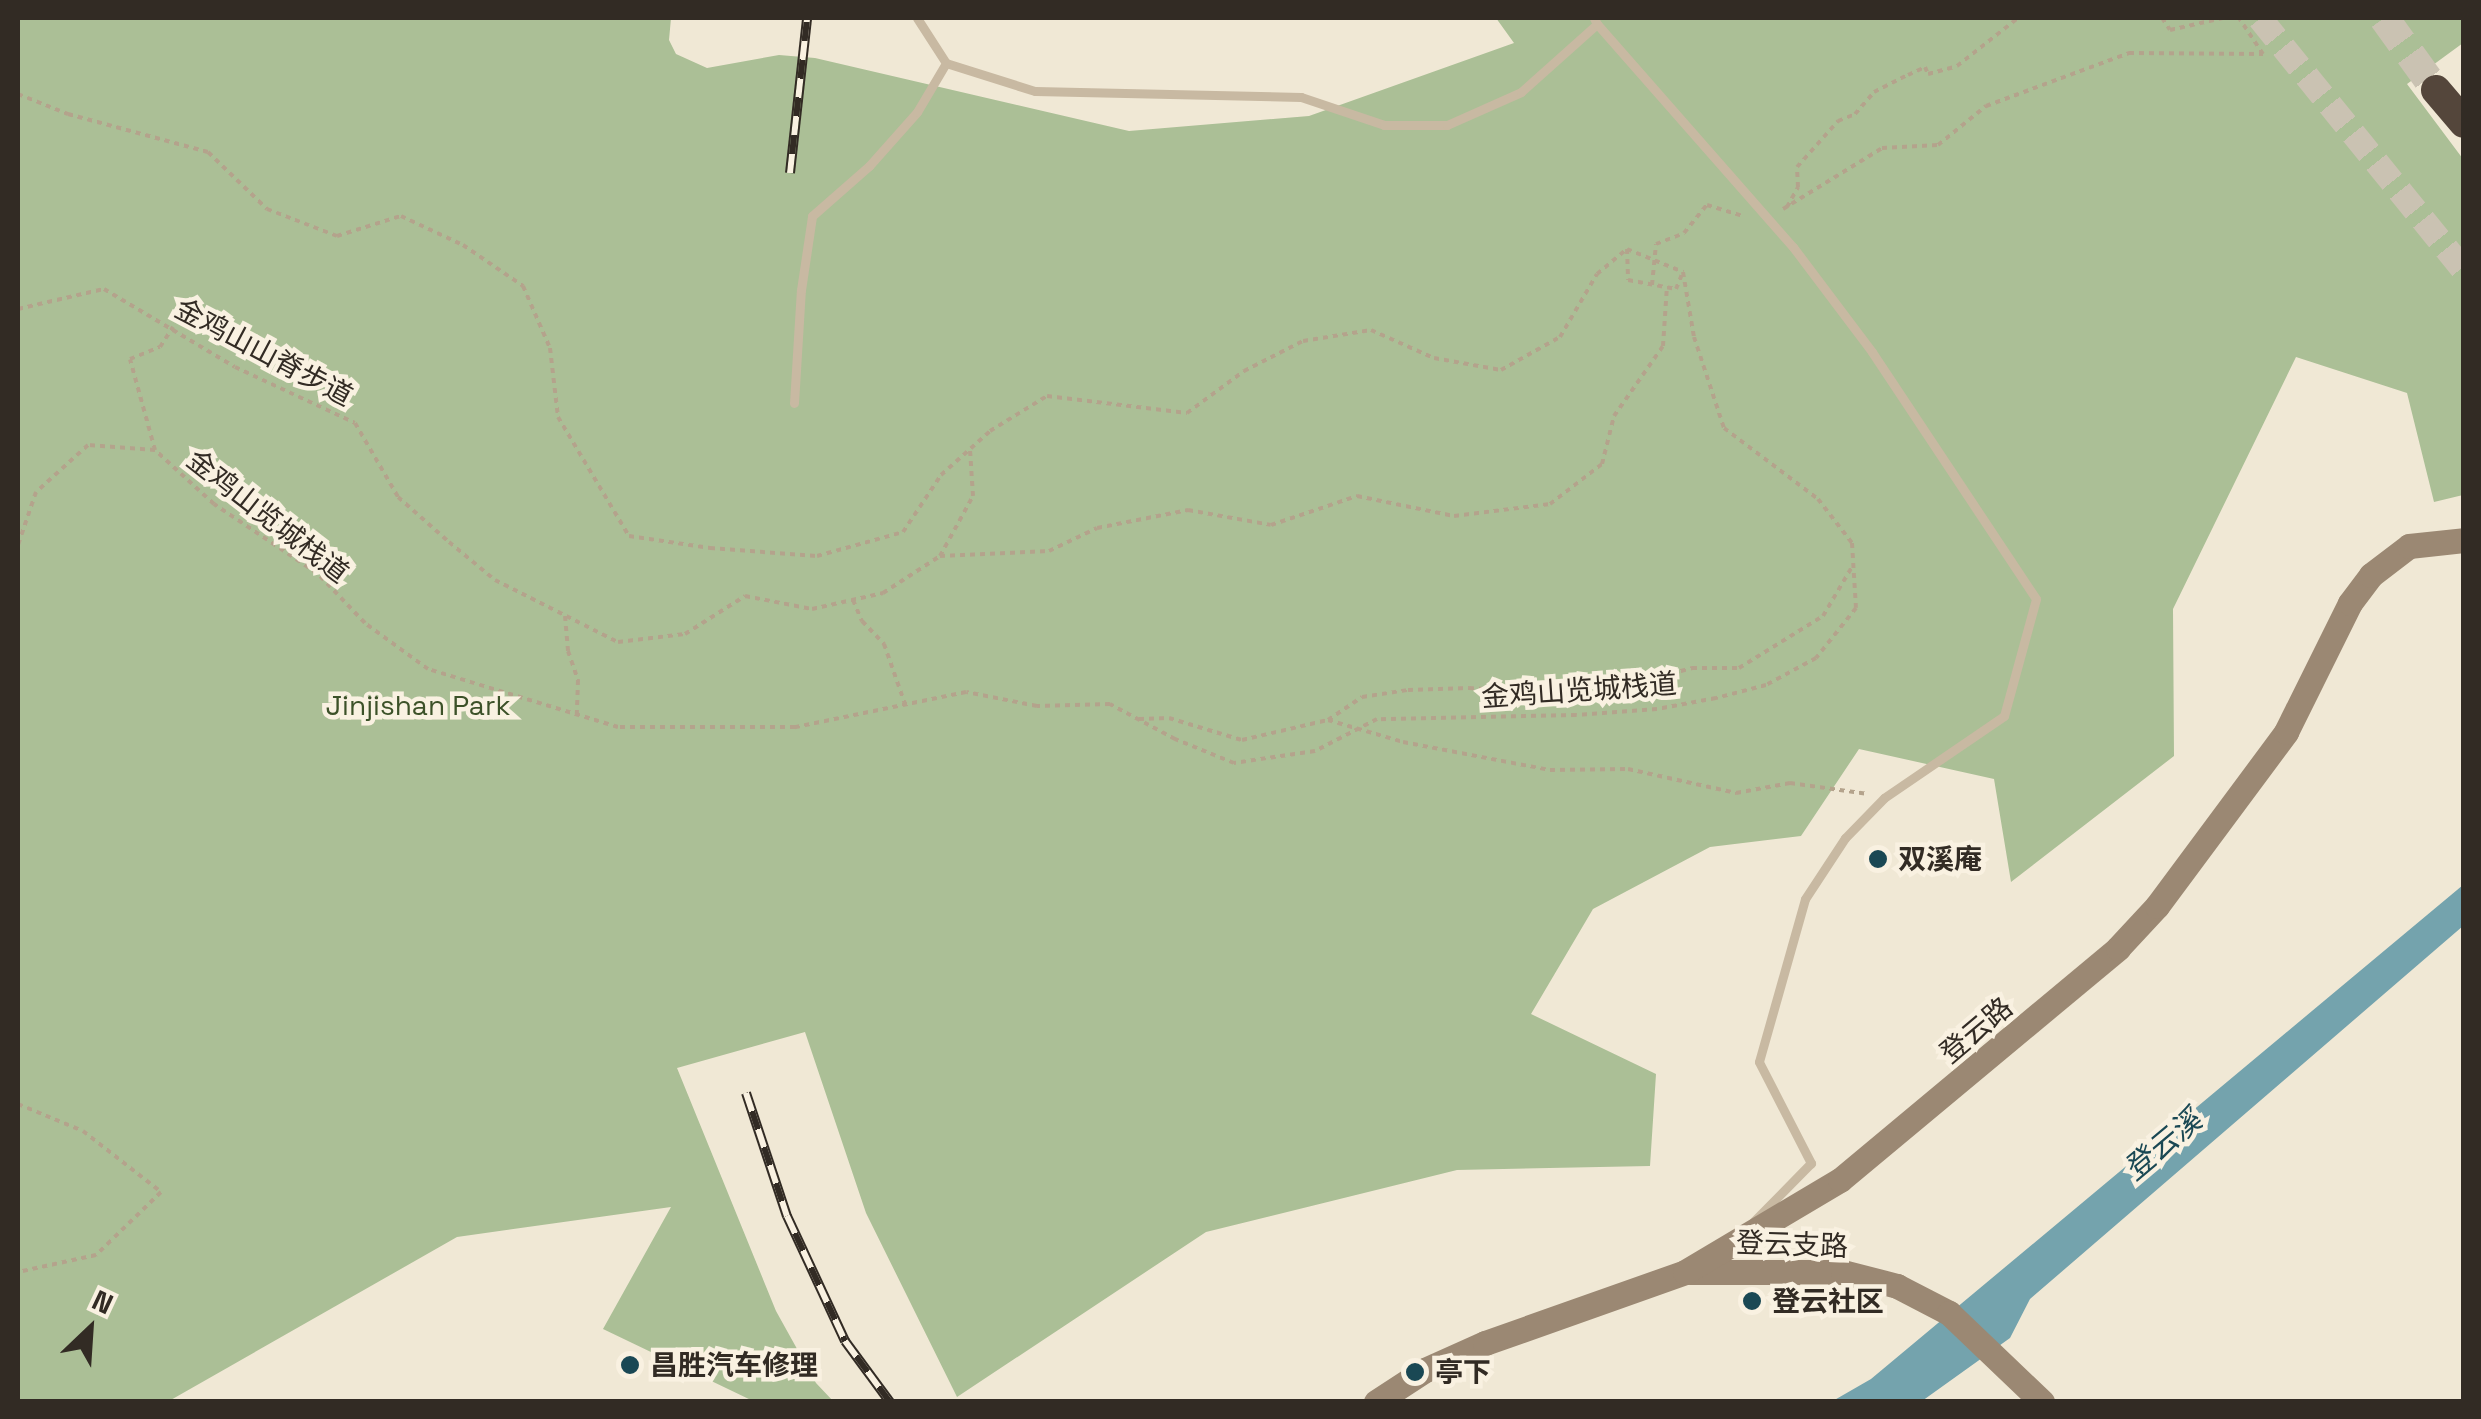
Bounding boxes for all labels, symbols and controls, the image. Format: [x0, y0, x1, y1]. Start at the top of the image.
street label: 金鸡山山脊步道 [170, 291, 358, 413]
street label: 金鸡山览城栈道 [180, 442, 356, 590]
street label: 金鸡山览城栈道 [1480, 666, 1678, 714]
park label: Jinjishan Park [325, 688, 511, 722]
place label: 双溪庵 [1898, 842, 1982, 876]
marker: 双溪庵 [1867, 848, 1889, 870]
street label: 登云路 [1933, 990, 2019, 1070]
water label: 登云溪 [2117, 1102, 2209, 1188]
street label: 登云支路 [1735, 1225, 1849, 1263]
north arrow [40, 1279, 140, 1379]
text: N [87, 1282, 119, 1322]
place label: 登云社区 [1772, 1284, 1884, 1318]
marker: 登云社区 [1741, 1290, 1763, 1312]
place label: 昌胜汽车修理 [650, 1348, 818, 1382]
marker: 昌胜汽车修理 [619, 1354, 641, 1376]
place label: 亭下 [1435, 1355, 1491, 1389]
marker: 亭下 [1404, 1361, 1426, 1383]

